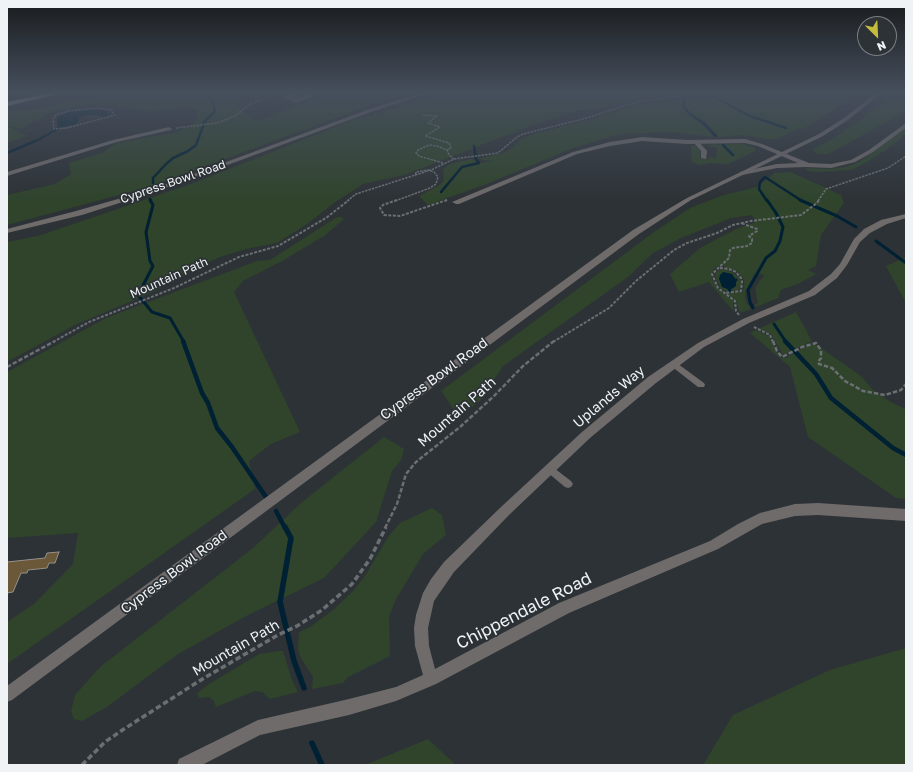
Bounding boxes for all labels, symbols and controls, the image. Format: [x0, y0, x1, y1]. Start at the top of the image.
north arrow [857, 16, 897, 56]
text: N [875, 39, 888, 54]
street label: Cypress Bowl Road [118, 157, 228, 207]
street label: Mountain Path [128, 254, 210, 302]
street label: Cypress Bowl Road [377, 334, 491, 424]
street label: Uplands Way [570, 362, 648, 432]
street label: Mountain Path [415, 374, 499, 450]
street label: Cypress Bowl Road [117, 526, 231, 618]
street label: Chippendale Road [453, 568, 595, 654]
street label: Mountain Path [189, 616, 283, 680]

